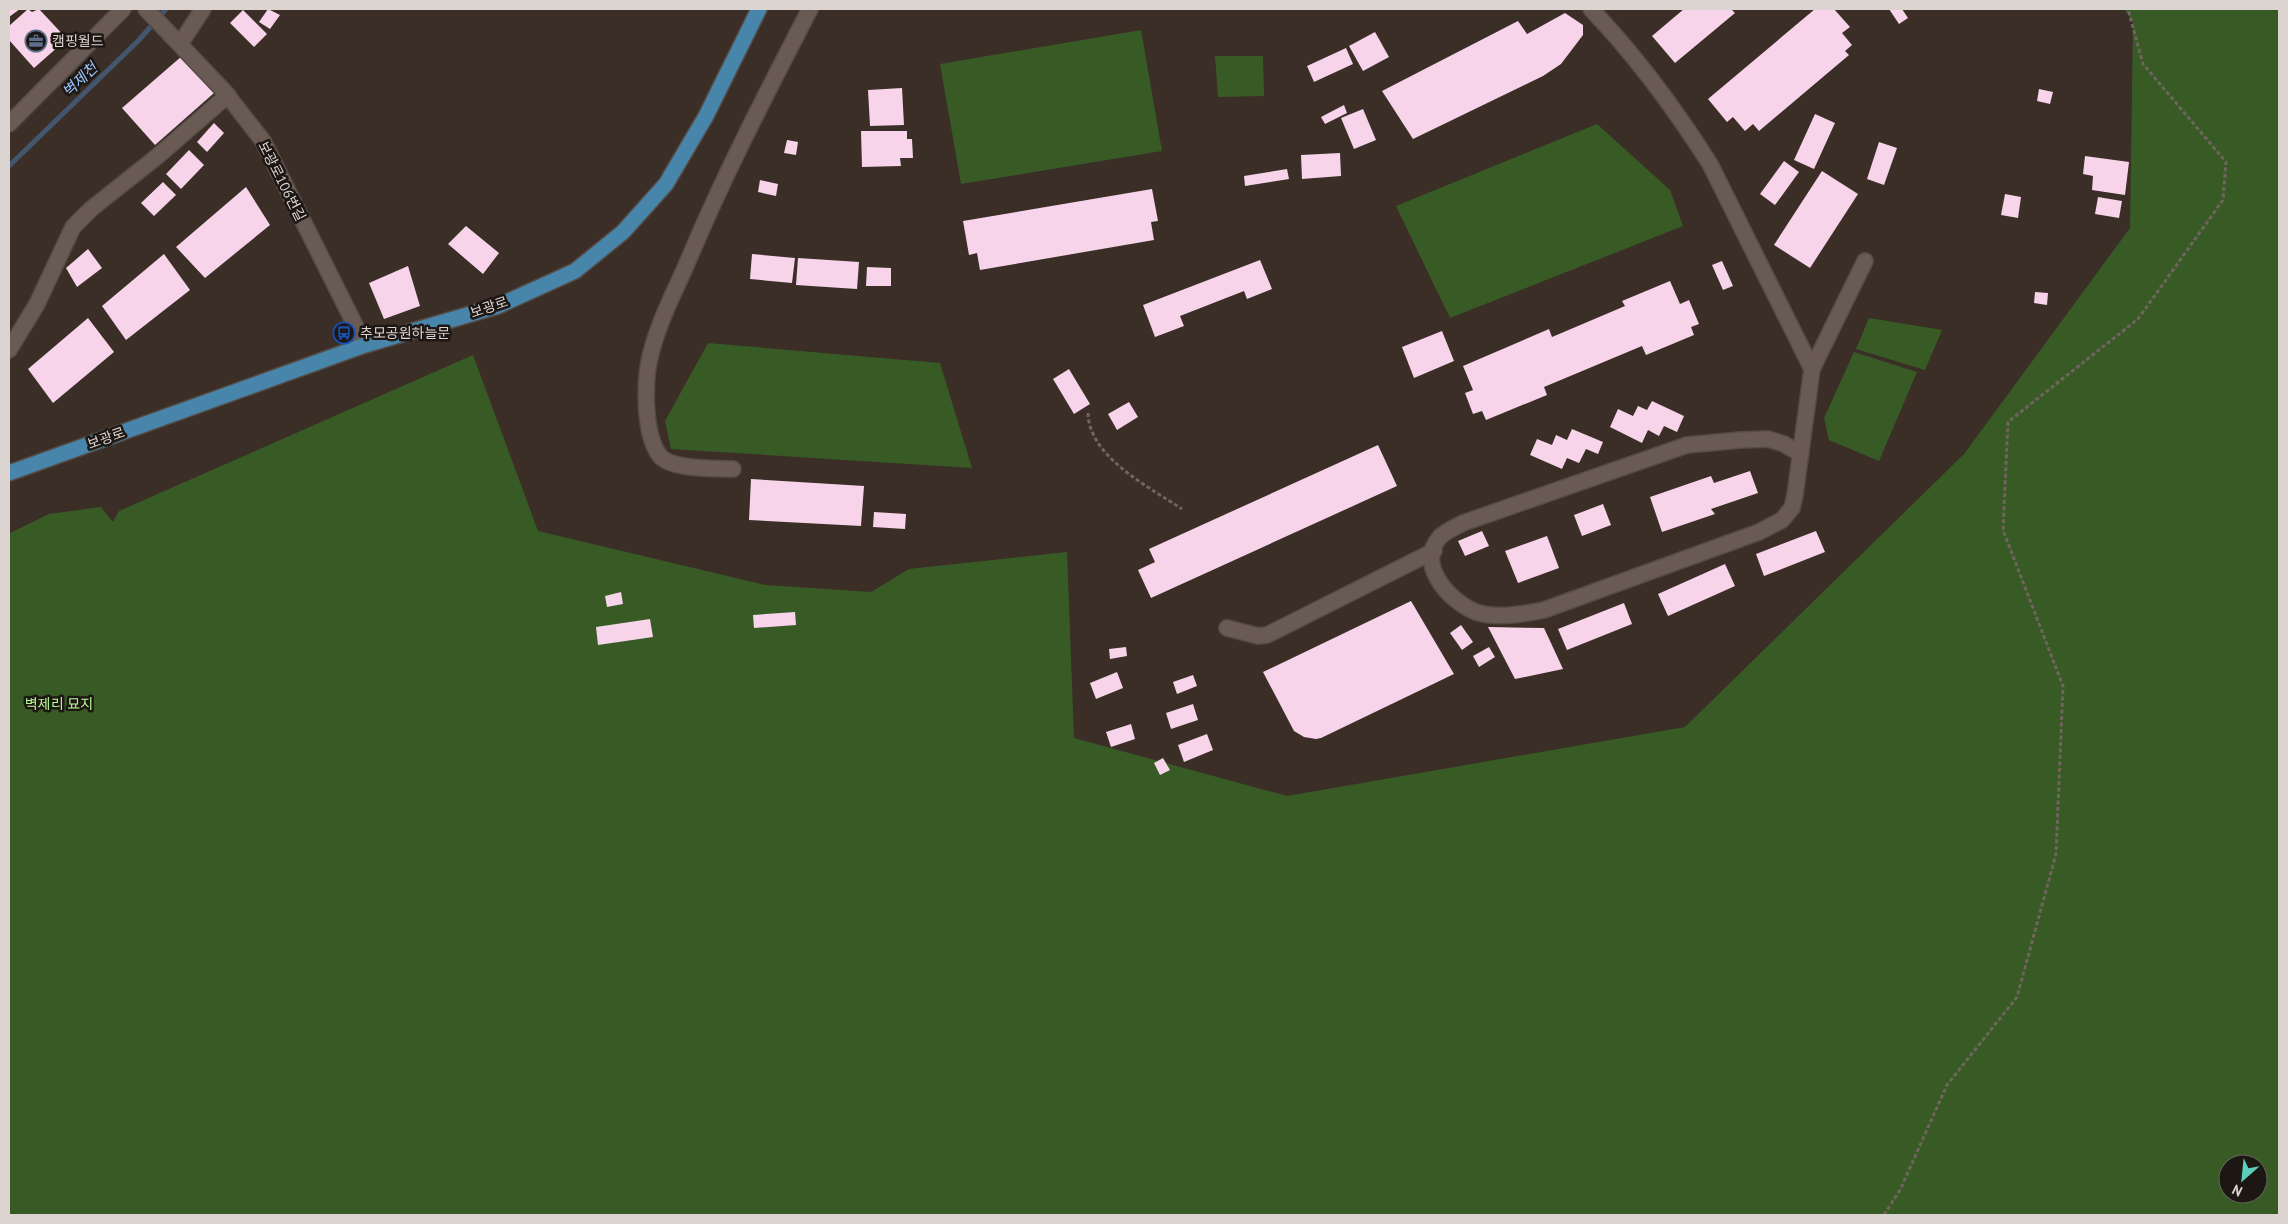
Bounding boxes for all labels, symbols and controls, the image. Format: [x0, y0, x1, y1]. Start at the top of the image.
office icon: 캠핑월드 [24, 29, 48, 53]
place label: 캠핑월드 [52, 32, 104, 50]
water label: 벽제천 [58, 57, 103, 101]
street label: 보광로106번길 [254, 138, 310, 224]
street label: 보광로 [468, 292, 510, 322]
bus stop icon: 추모공원하늘문 [332, 321, 356, 345]
place label: 추모공원하늘문 [360, 324, 450, 342]
street label: 보광로 [85, 423, 127, 453]
park label: 벽제리 묘지 [25, 695, 93, 713]
north arrow [2218, 1154, 2268, 1204]
text: N [2229, 1180, 2245, 1201]

